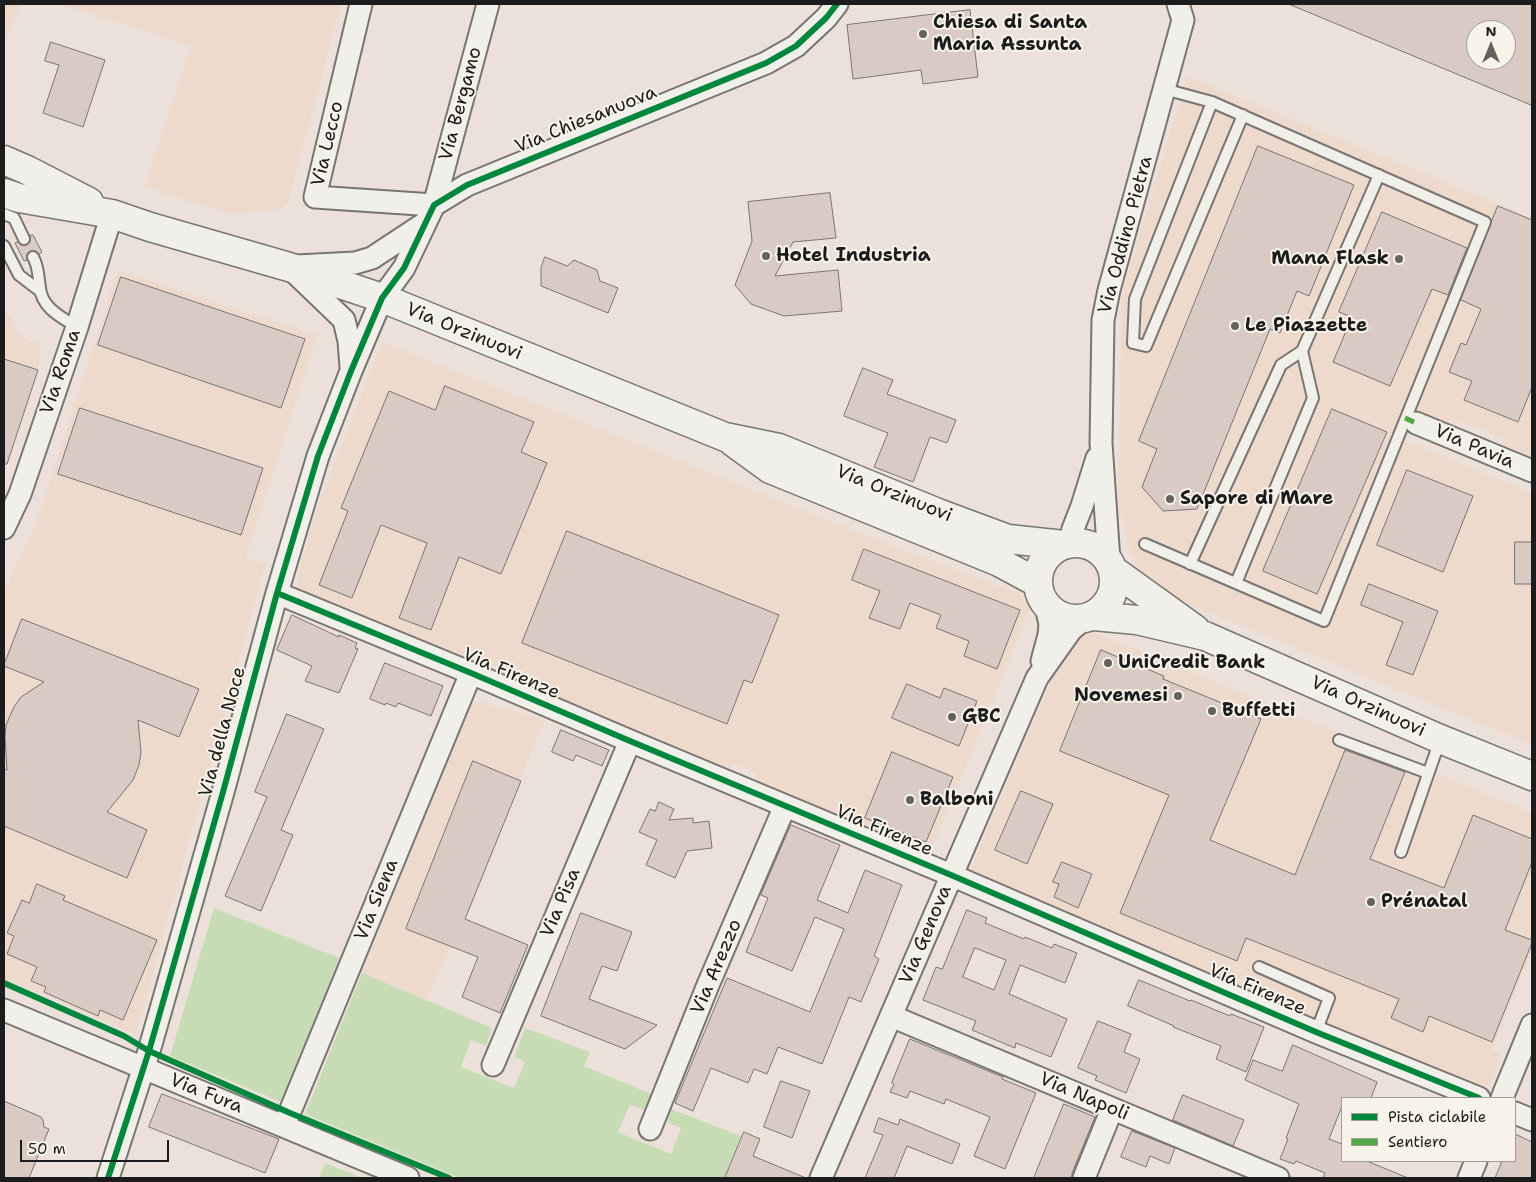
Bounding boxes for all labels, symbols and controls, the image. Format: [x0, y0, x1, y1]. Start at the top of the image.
place label: Chiesa di Santa Maria Assunta [933, 12, 1087, 56]
north arrow [1466, 20, 1516, 70]
text: N [1485, 22, 1497, 40]
marker: Chiesa di Santa Maria Assunta [917, 28, 929, 40]
street label: Via Bergamo [435, 45, 487, 163]
street label: Via Chiesanuova [512, 81, 660, 159]
street label: Via Lecco [307, 99, 349, 189]
street label: Via Oddino Pietra [1094, 154, 1158, 316]
place label: Hotel Industria [776, 245, 931, 267]
place label: Mana Flask [1271, 248, 1389, 270]
marker: Hotel Industria [760, 250, 772, 262]
marker: Mana Flask [1393, 253, 1405, 265]
street label: Via Orzinuovi [403, 298, 525, 366]
place label: Le Piazzette [1245, 315, 1367, 337]
marker: Le Piazzette [1229, 320, 1241, 332]
street label: Via Roma [36, 326, 86, 418]
street label: Via Pavia [1431, 420, 1517, 474]
street label: Via Orzinuovi [833, 460, 955, 528]
place label: Sapore di Mare [1180, 488, 1333, 510]
marker: Sapore di Mare [1164, 493, 1176, 505]
street label: Via Firenze [459, 643, 563, 705]
place label: UniCredit Bank [1118, 652, 1265, 674]
marker: UniCredit Bank [1102, 657, 1114, 669]
street label: Via della Noce [195, 664, 251, 800]
street label: Via Orzinuovi [1307, 672, 1429, 742]
place label: Novemesi [1074, 685, 1168, 707]
marker: Novemesi [1172, 690, 1184, 702]
place label: Buffetti [1222, 700, 1296, 722]
marker: Buffetti [1206, 705, 1218, 717]
place label: GBC [962, 706, 1001, 728]
marker: GBC [946, 711, 958, 723]
place label: Balboni [920, 789, 994, 811]
marker: Balboni [904, 794, 916, 806]
street label: Via Firenze [832, 800, 936, 862]
street label: Via Siena [350, 856, 404, 944]
street label: Via Pisa [536, 865, 586, 941]
street label: Via Genova [895, 882, 957, 988]
place label: Prénatal [1381, 891, 1468, 913]
marker: Prénatal [1365, 896, 1377, 908]
street label: Via Arezzo [687, 916, 747, 1018]
street label: Via Firenze [1205, 959, 1309, 1021]
street label: Via Napoli [1036, 1068, 1132, 1126]
street label: Via Fura [166, 1069, 246, 1119]
legend [1341, 1097, 1516, 1162]
text: Pista ciclabile [1388, 1107, 1486, 1127]
scale bar [22, 1130, 171, 1162]
text: Sentiero [1388, 1132, 1447, 1152]
text: 50 m [28, 1139, 66, 1159]

